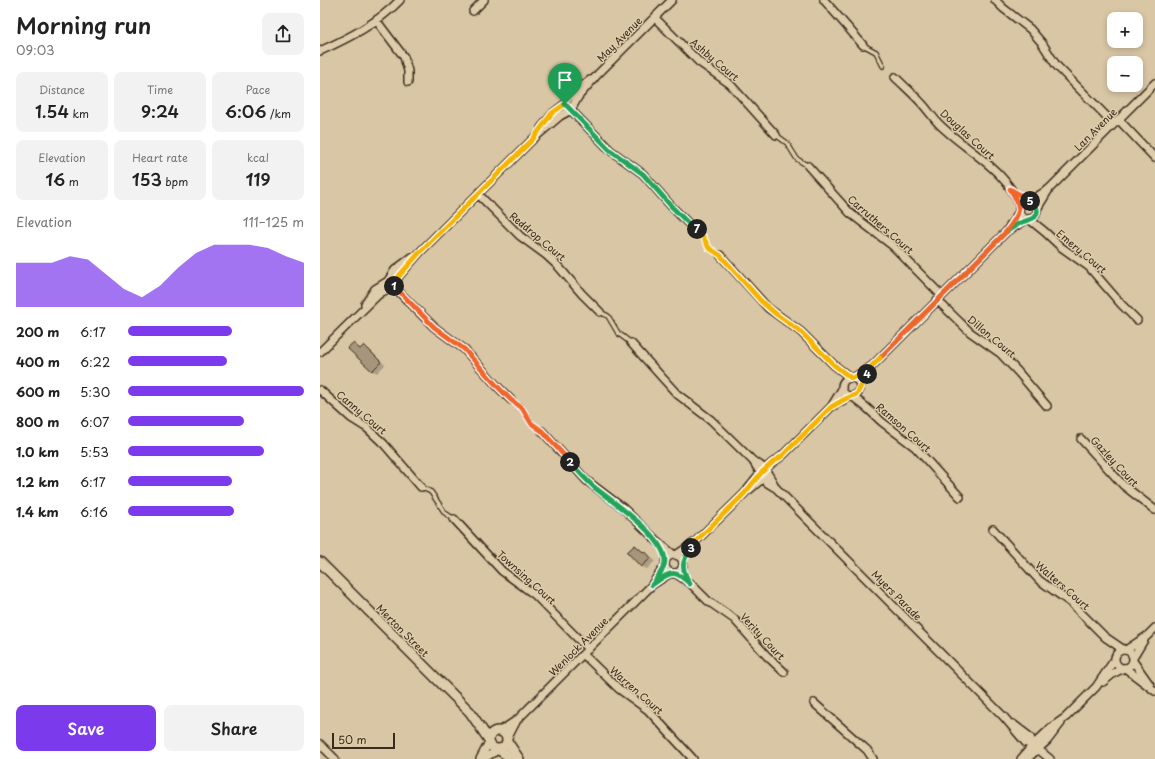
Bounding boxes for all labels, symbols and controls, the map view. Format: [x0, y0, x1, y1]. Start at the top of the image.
text: Morning run [16, 8, 151, 41]
map controls [1107, 12, 1143, 92]
button: + [1107, 12, 1143, 48]
button: share [262, 13, 304, 55]
street label: May Avenue [593, 13, 645, 65]
street label: Ashby Court [687, 34, 743, 85]
text: 09:03 [16, 40, 55, 59]
button: − [1107, 56, 1143, 92]
pin [548, 63, 582, 104]
icon: arrive [554, 69, 576, 91]
text: Distance [39, 81, 85, 98]
text: Time [147, 81, 173, 98]
text: Pace [246, 81, 270, 98]
text: 1.54 [35, 98, 69, 124]
text: 9:24 [141, 98, 179, 124]
text: 6:06 [225, 98, 266, 124]
street label: Lan Avenue [1070, 104, 1120, 154]
text: km [69, 105, 89, 122]
text: /km [266, 105, 291, 122]
street label: Douglas Court [937, 105, 999, 163]
text: Elevation [38, 149, 86, 166]
text: Heart rate [132, 149, 188, 166]
text: kcal [247, 149, 269, 166]
text: 16 [45, 166, 65, 192]
text: 153 [132, 166, 162, 192]
text: 119 [245, 166, 271, 192]
text: m [65, 173, 79, 190]
text: bpm [162, 173, 188, 190]
street label: Carruthers Court [845, 191, 917, 257]
pin: 5 [1020, 191, 1040, 211]
text: 5 [1026, 192, 1034, 209]
street label: Reddrop Court [507, 208, 569, 264]
text: Elevation [16, 212, 72, 231]
text: 111–125 m [243, 212, 304, 231]
pin: 7 [687, 219, 707, 239]
text: 7 [694, 220, 700, 237]
street label: Emery Court [1053, 226, 1110, 277]
pin: 1 [384, 276, 404, 296]
text: 1 [391, 277, 397, 294]
street label: Dillon Court [965, 311, 1019, 361]
text: 200 m [16, 322, 60, 341]
text: 6:17 [80, 322, 106, 341]
text: 400 m [16, 352, 60, 371]
text: 6:22 [80, 352, 110, 371]
pin: 4 [857, 364, 877, 384]
text: 4 [863, 365, 871, 382]
text: 600 m [16, 382, 60, 401]
text: 5:30 [80, 382, 110, 401]
street label: Canny Court [333, 386, 390, 438]
street label: Ramson Court [873, 399, 935, 455]
text: 800 m [16, 412, 59, 431]
text: 6:07 [80, 412, 109, 431]
street label: Gazley Court [1087, 432, 1142, 490]
text: 1.0 km [16, 442, 59, 461]
text: 5:53 [80, 442, 109, 461]
pin: 2 [560, 452, 580, 472]
text: 2 [566, 453, 574, 470]
text: 1.2 km [16, 472, 59, 491]
text: 6:17 [80, 472, 106, 491]
text: 1.4 km [16, 502, 59, 521]
text: 6:16 [80, 502, 108, 521]
pin: 3 [681, 538, 701, 558]
text: 3 [687, 539, 695, 556]
street label: Townsing Court [494, 547, 560, 607]
street label: Walters Court [1033, 557, 1093, 613]
street label: Myers Parade [869, 567, 925, 623]
street label: Merton Street [373, 600, 433, 660]
street label: Verity Court [737, 609, 789, 664]
street label: Wenlock Avenue [545, 613, 611, 679]
street label: Warren Court [607, 663, 667, 717]
button: Save [16, 705, 156, 751]
button: Share [164, 705, 304, 751]
scale bar [332, 731, 395, 750]
text: 50 m [338, 731, 367, 748]

